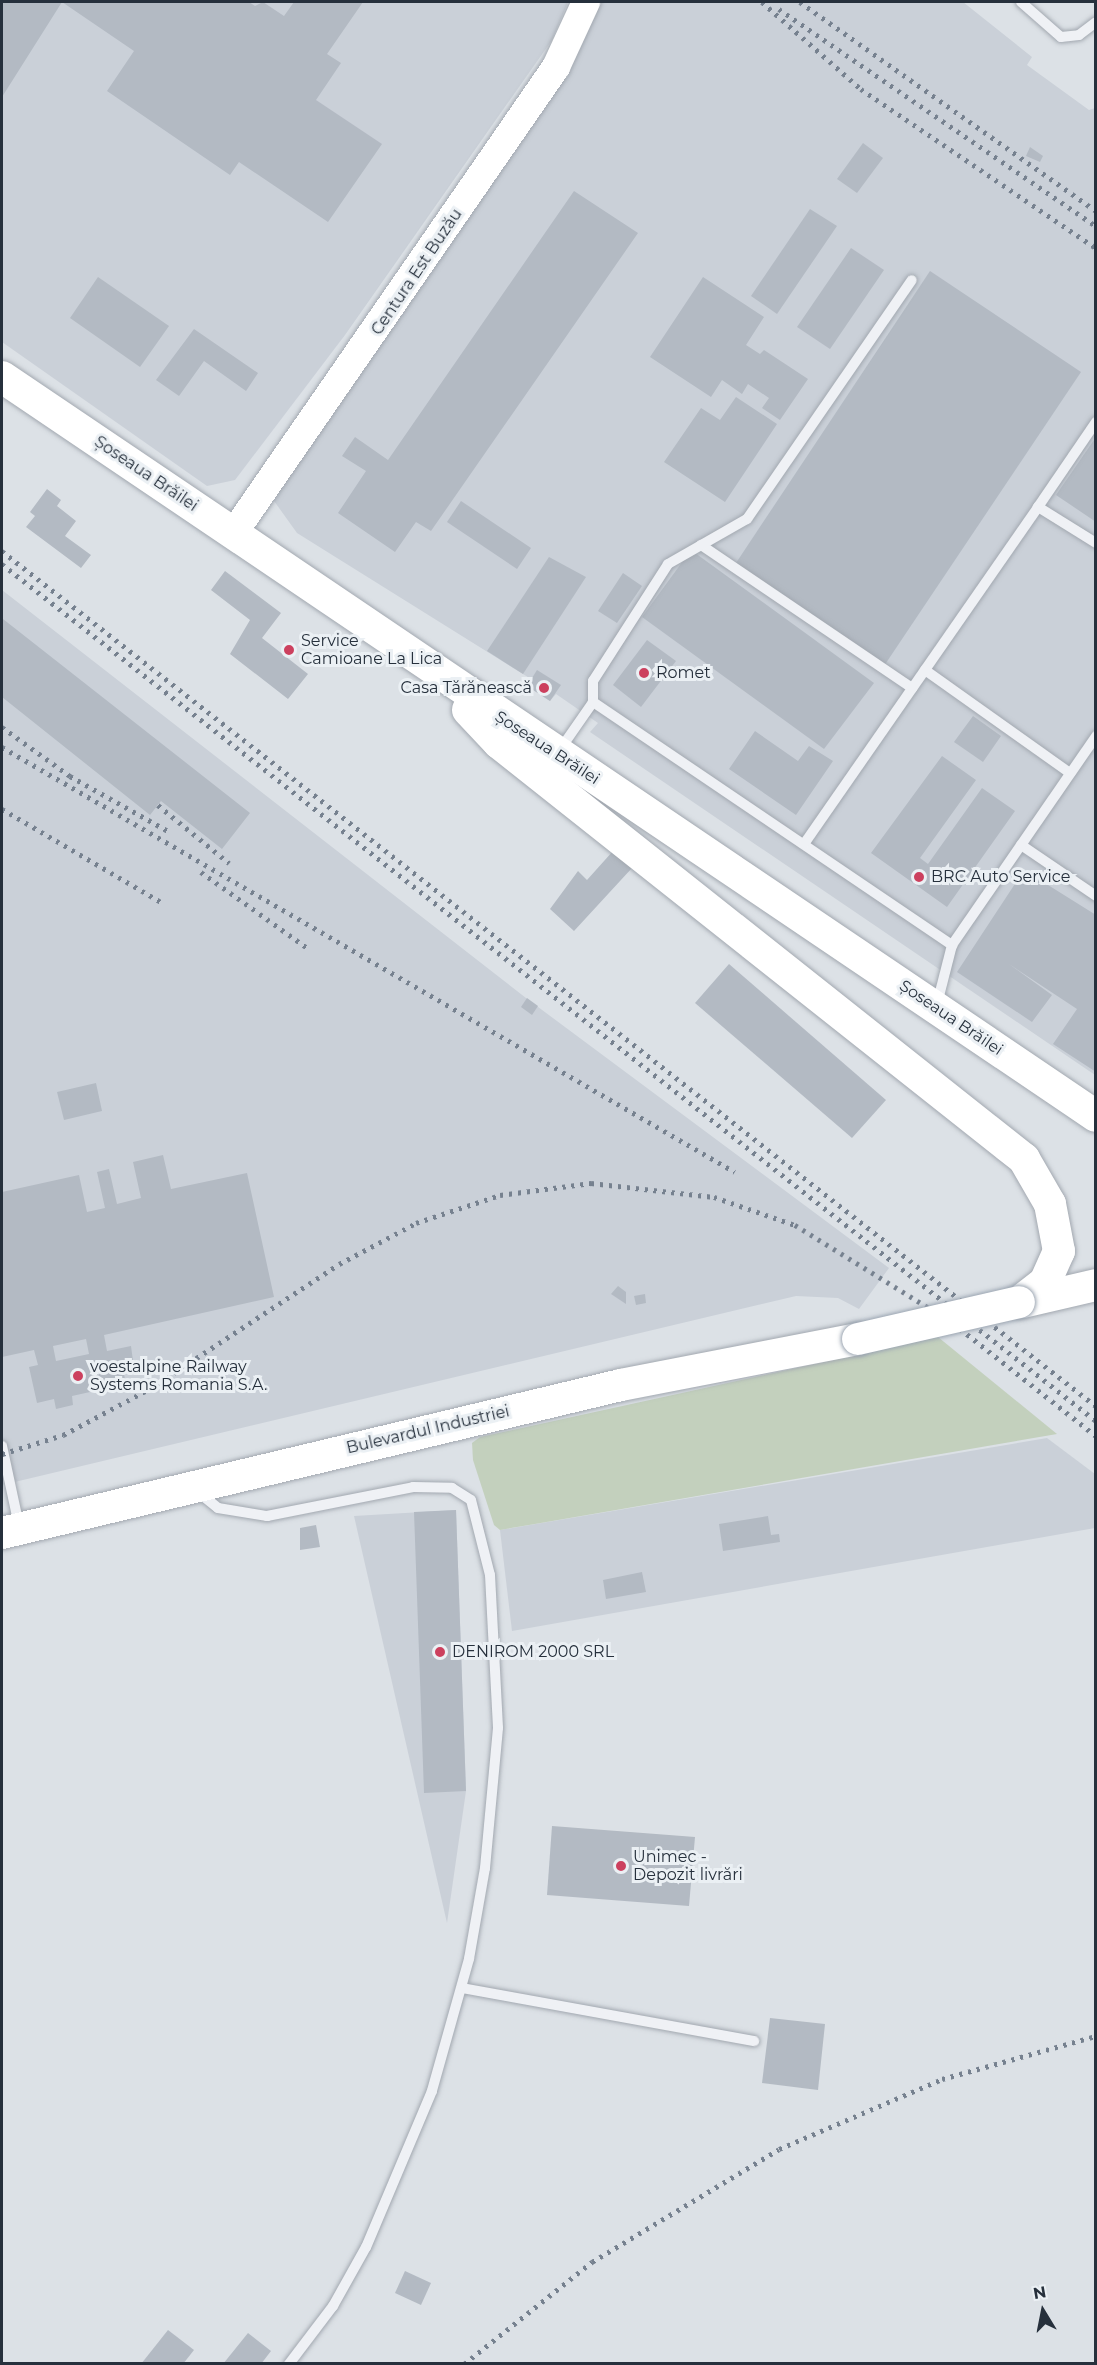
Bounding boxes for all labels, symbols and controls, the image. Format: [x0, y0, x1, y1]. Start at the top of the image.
street label: Centura Est Buzău [368, 205, 466, 339]
street label: Șoseaua Brăilei [91, 432, 201, 516]
place label: Service Camioane La Lica [301, 631, 442, 669]
marker: Service Camioane La Lica [282, 643, 296, 657]
place label: Romet [656, 663, 711, 683]
marker: Romet [637, 666, 651, 680]
place label: Casa Tărănească [401, 678, 532, 698]
marker: Casa Tărănească [537, 681, 551, 695]
street label: Șoseaua Brăilei [491, 707, 603, 789]
place label: BRC Auto Service [931, 867, 1070, 887]
marker: BRC Auto Service [912, 870, 926, 884]
street label: Șoseaua Brăilei [896, 976, 1006, 1060]
place label: voestalpine Railway Systems Romania S.A. [90, 1357, 267, 1395]
marker: voestalpine Railway Systems Romania S.A. [71, 1369, 85, 1383]
street label: Bulevardul Industriei [345, 1402, 511, 1458]
place label: DENIROM 2000 SRL [452, 1642, 614, 1662]
marker: DENIROM 2000 SRL [433, 1645, 447, 1659]
place label: Unimec - Depozit livrări [633, 1847, 743, 1885]
marker: Unimec - Depozit livrări [614, 1859, 628, 1873]
north arrow [1013, 2281, 1073, 2341]
text: N [1032, 2282, 1048, 2303]

